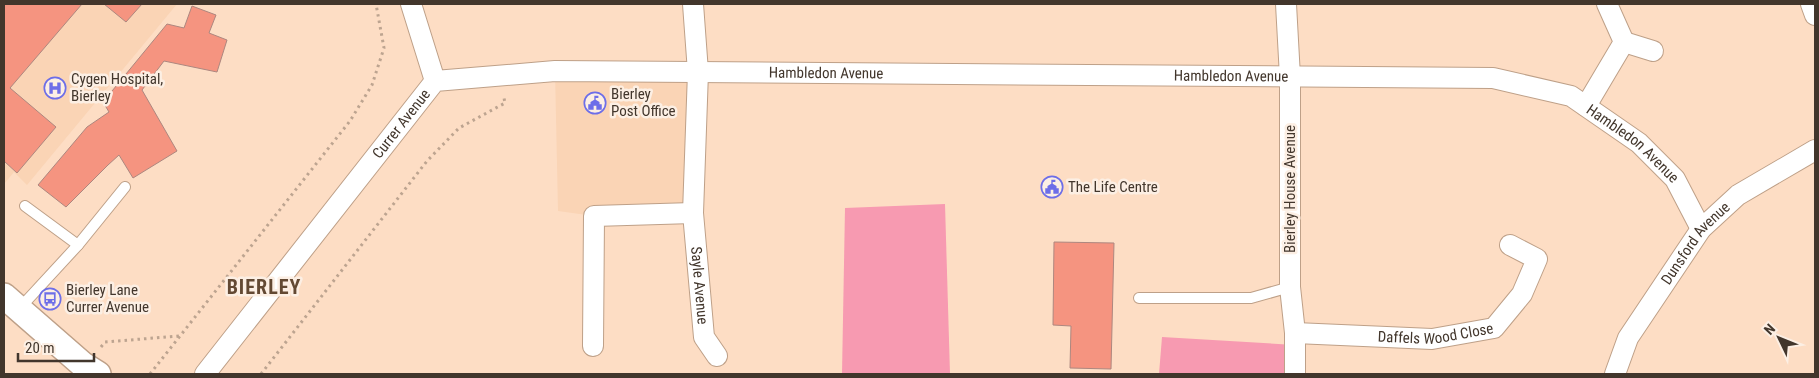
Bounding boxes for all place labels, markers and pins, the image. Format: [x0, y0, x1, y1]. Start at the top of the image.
place label: Cygen Hospital, Bierley [71, 70, 163, 105]
hospital icon: Cygen Hospital, Bierley [43, 76, 67, 100]
place label: Bierley Post Office [611, 85, 676, 120]
public building icon: Bierley Post Office [583, 91, 607, 115]
public building icon: The Life Centre [1040, 175, 1064, 199]
place label: The Life Centre [1068, 178, 1158, 196]
place label: Bierley Lane Currer Avenue [66, 281, 149, 316]
bus stop icon: Bierley Lane Currer Avenue [38, 287, 62, 311]

